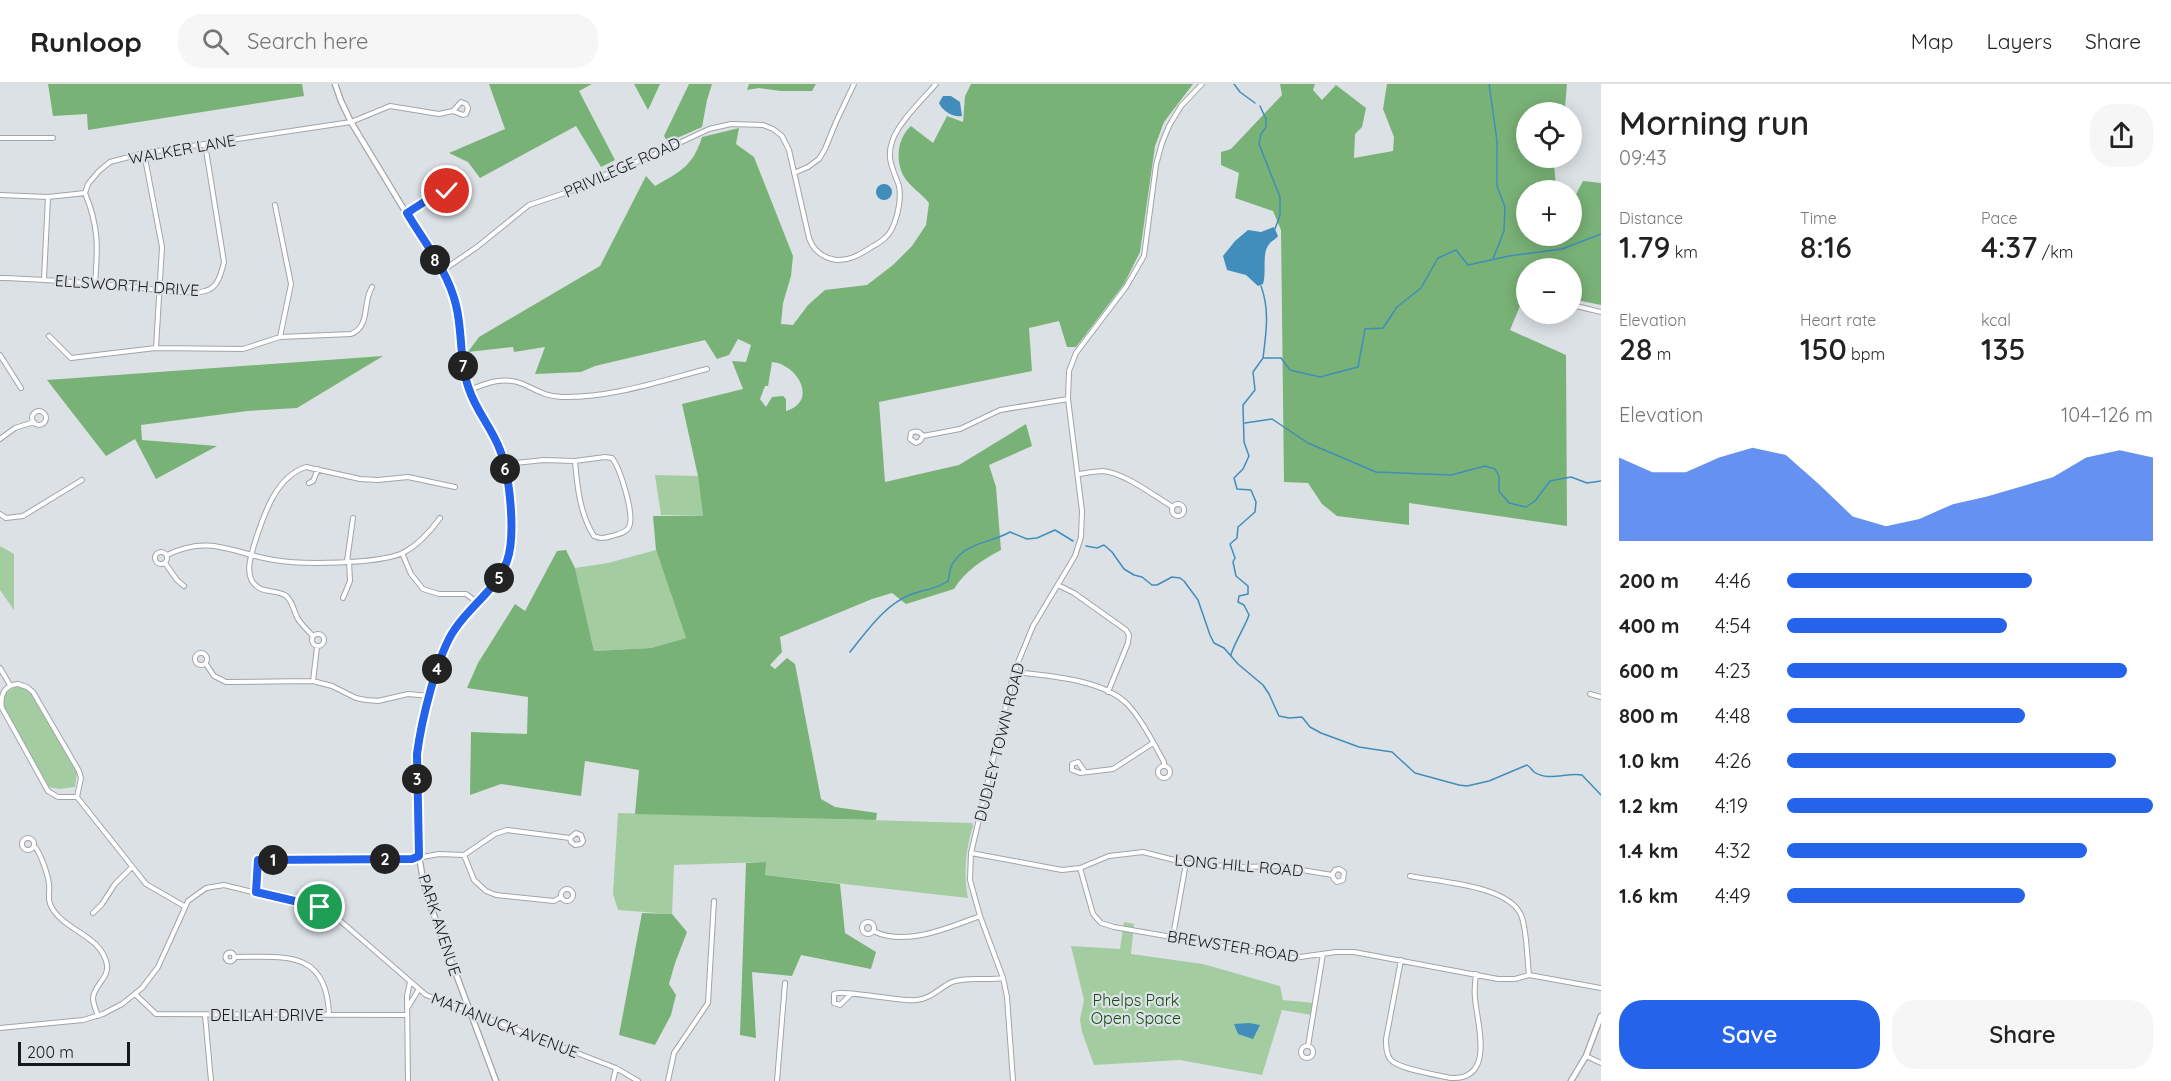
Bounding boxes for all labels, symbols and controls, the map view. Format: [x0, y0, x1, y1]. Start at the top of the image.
search box [178, 14, 598, 68]
text: Runloop [30, 24, 142, 59]
icon: search [199, 25, 232, 58]
text: Search here [247, 27, 368, 55]
text: Map [1911, 28, 1954, 54]
text: Layers [1987, 28, 2052, 54]
text: Share [2085, 28, 2141, 54]
map controls [1516, 102, 1582, 324]
button: locate [1516, 102, 1582, 168]
text: Morning run [1619, 102, 1809, 143]
button: share [2090, 104, 2153, 167]
street label: WALKER LANE [127, 130, 237, 168]
street label: PRIVILEGE ROAD [561, 132, 683, 202]
text: 09:43 [1619, 145, 1667, 170]
pin [421, 165, 472, 216]
icon: check [430, 174, 463, 207]
button: + [1516, 180, 1582, 246]
text: Distance [1619, 208, 1683, 228]
text: Time [1800, 208, 1837, 228]
text: Pace [1981, 208, 2017, 228]
text: 1.79 [1619, 228, 1670, 266]
text: 8:16 [1800, 228, 1852, 266]
text: 4:37 [1981, 228, 2037, 266]
text: km [1670, 242, 1698, 262]
text: /km [2037, 242, 2073, 262]
pin: 8 [420, 245, 450, 275]
text: 8 [431, 250, 439, 270]
button: − [1516, 258, 1582, 324]
street label: ELLSWORTH DRIVE [54, 270, 200, 300]
text: Elevation [1619, 310, 1686, 330]
text: Heart rate [1800, 310, 1876, 330]
text: kcal [1981, 310, 2011, 330]
text: 28 [1619, 330, 1652, 368]
text: 150 [1800, 330, 1847, 368]
text: 135 [1981, 330, 2025, 368]
text: m [1652, 344, 1671, 364]
text: bpm [1847, 344, 1885, 364]
pin: 7 [448, 351, 478, 381]
text: 7 [459, 356, 467, 376]
text: Elevation [1619, 402, 1703, 427]
text: 104–126 m [2061, 402, 2153, 427]
pin: 6 [490, 454, 520, 484]
text: 6 [501, 459, 509, 479]
pin: 5 [484, 563, 514, 593]
text: 5 [494, 568, 504, 588]
text: 200 m [1619, 568, 1679, 593]
text: 4:46 [1715, 568, 1751, 593]
text: 400 m [1619, 613, 1679, 638]
text: 4:54 [1715, 613, 1751, 638]
pin: 4 [422, 654, 452, 684]
text: 600 m [1619, 658, 1679, 683]
text: 4:23 [1715, 658, 1751, 683]
text: 4 [432, 659, 442, 679]
street label: DUDLEY TOWN ROAD [970, 661, 1028, 823]
text: 800 m [1619, 703, 1679, 728]
text: 4:48 [1715, 703, 1751, 728]
text: 1.0 km [1619, 748, 1679, 773]
text: 4:26 [1715, 748, 1751, 773]
pin: 3 [402, 764, 432, 794]
text: 3 [413, 769, 421, 789]
text: 1.2 km [1619, 793, 1679, 818]
text: 4:19 [1715, 793, 1748, 818]
text: 1.4 km [1619, 838, 1678, 863]
text: 4:32 [1715, 838, 1751, 863]
pin: 2 [370, 844, 400, 874]
pin: 1 [258, 845, 288, 875]
text: 2 [380, 849, 390, 869]
street label: LONG HILL ROAD [1174, 849, 1304, 881]
text: 1 [270, 850, 276, 870]
street label: PARK AVENUE [414, 872, 466, 978]
pin [294, 881, 345, 932]
text: 1.6 km [1619, 883, 1678, 908]
text: 4:49 [1715, 883, 1751, 908]
icon: arrive [303, 890, 336, 923]
street label: BREWSTER ROAD [1166, 926, 1300, 966]
street label: MATIANUCK AVENUE [428, 988, 582, 1062]
park label: Phelps Park Open Space [1091, 990, 1181, 1028]
button: Save [1619, 1000, 1880, 1069]
button: Share [1892, 1000, 2153, 1069]
street label: DELILAH DRIVE [210, 1005, 324, 1025]
scale bar [18, 1039, 130, 1066]
text: 200 m [27, 1042, 74, 1062]

